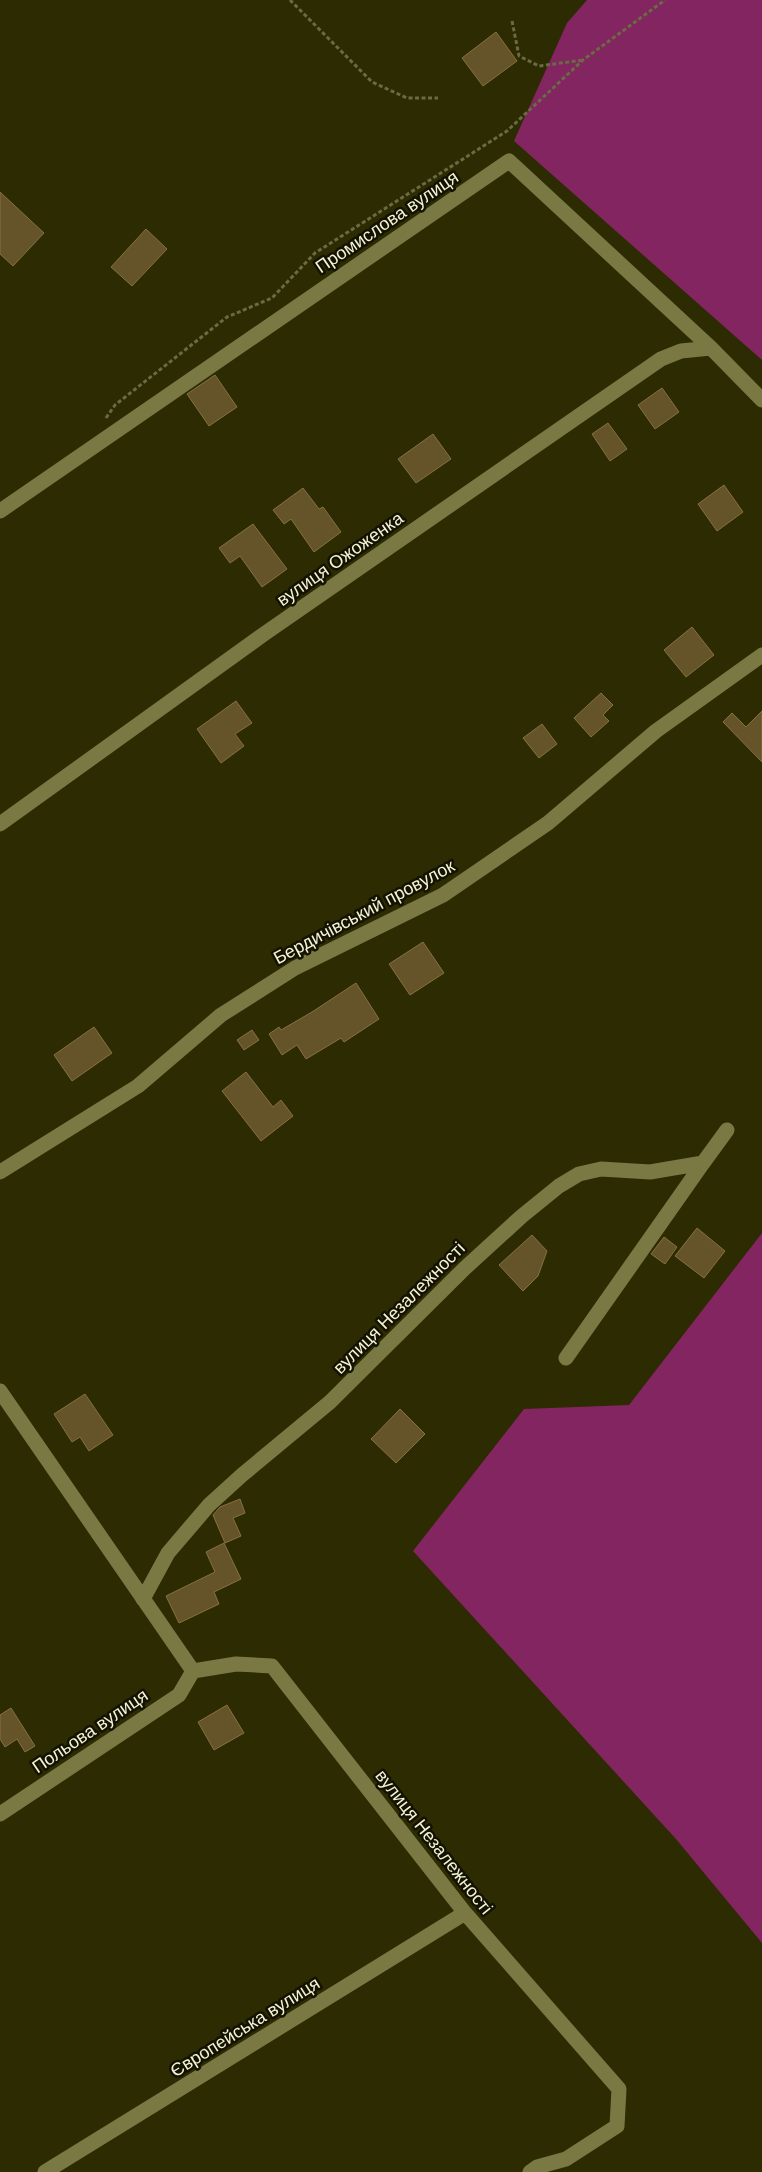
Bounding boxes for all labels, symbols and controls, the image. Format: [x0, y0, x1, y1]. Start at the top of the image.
street label: Промислова вулиця [311, 165, 463, 279]
street label: вулиця Ожоженка [272, 506, 409, 612]
street label: Бердичівський провулок [269, 854, 459, 970]
street label: вулиця Незалежності [328, 1237, 470, 1379]
street label: Польова вулиця [27, 1683, 153, 1779]
street label: вулиця Незалежності [370, 1765, 498, 1919]
street label: Європейська вулиця [166, 1971, 324, 2083]

